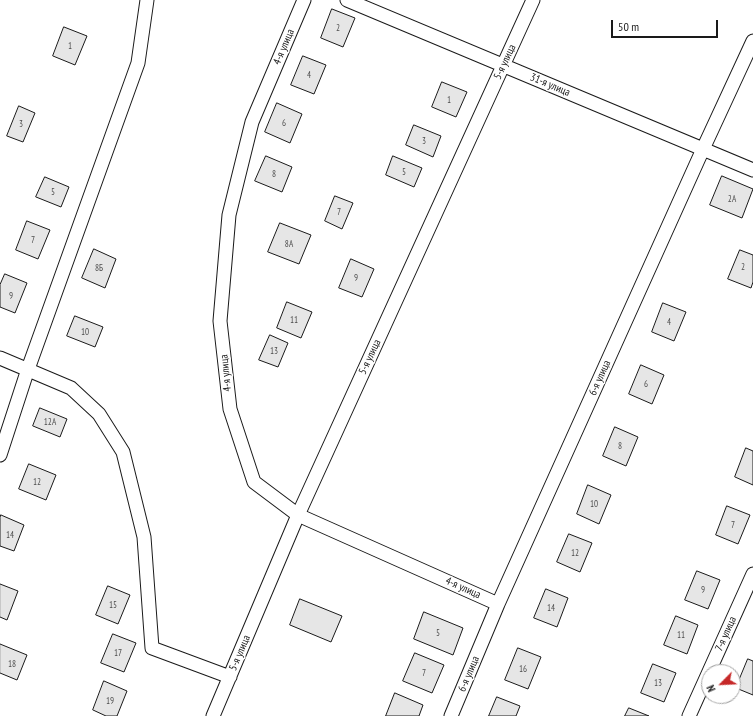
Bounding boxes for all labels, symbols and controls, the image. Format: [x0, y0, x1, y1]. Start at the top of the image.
scale bar [613, 12, 720, 38]
text: 50 m [618, 19, 639, 34]
house number: 2 [336, 23, 340, 33]
street label: 4-я улица [271, 27, 297, 67]
house number: 1 [68, 41, 72, 51]
street label: 5-я улица [491, 42, 519, 82]
house number: 4 [307, 70, 311, 80]
street label: 31-я улица [528, 71, 572, 99]
house number: 1 [447, 95, 451, 105]
house number: 6 [282, 118, 286, 128]
house number: 3 [19, 119, 23, 129]
house number: 3 [422, 136, 426, 146]
house number: 5 [402, 167, 406, 177]
house number: 8 [272, 169, 276, 179]
house number: 5 [51, 187, 55, 197]
house number: 2А [728, 194, 736, 204]
house number: 7 [337, 207, 341, 217]
house number: 7 [31, 235, 35, 245]
house number: 8А [285, 239, 293, 249]
house number: 2 [741, 262, 745, 272]
house number: 8Б [95, 263, 103, 273]
house number: 9 [354, 273, 358, 283]
house number: 9 [9, 291, 13, 301]
house number: 11 [290, 315, 298, 325]
house number: 4 [667, 317, 671, 327]
house number: 10 [81, 327, 89, 337]
street label: 5-я улица [356, 337, 384, 377]
house number: 13 [270, 346, 278, 356]
street label: 4-я улица [217, 354, 235, 392]
street label: 6-я улица [586, 358, 614, 398]
house number: 6 [644, 379, 648, 389]
house number: 12А [44, 417, 56, 427]
house number: 8 [618, 441, 622, 451]
house number: 12 [33, 477, 41, 487]
house number: 10 [590, 499, 598, 509]
house number: 7 [731, 520, 735, 530]
house number: 14 [6, 530, 14, 540]
house number: 12 [571, 548, 579, 558]
street label: 4-я улица [443, 574, 483, 602]
house number: 9 [701, 585, 705, 595]
house number: 15 [109, 600, 117, 610]
house number: 14 [547, 603, 555, 613]
street label: 7-я улица [712, 615, 740, 653]
house number: 5 [436, 628, 440, 638]
house number: 11 [677, 630, 685, 640]
street label: 5-я улица [227, 633, 253, 673]
house number: 17 [114, 648, 122, 658]
street label: 6-я улица [456, 654, 482, 694]
house number: 18 [8, 659, 16, 669]
house number: 16 [519, 664, 527, 674]
north arrow [701, 664, 741, 704]
house number: 7 [422, 668, 426, 678]
house number: 13 [654, 678, 662, 688]
text: N [703, 683, 719, 694]
house number: 19 [106, 696, 114, 706]

